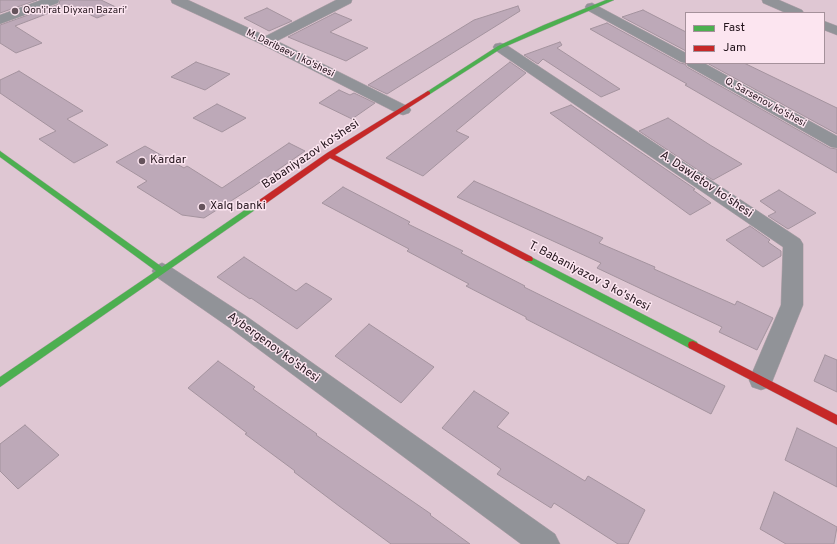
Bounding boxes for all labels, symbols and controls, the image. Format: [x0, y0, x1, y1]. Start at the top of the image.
place label: Qon'i'rat Diyxan Bazari' [23, 5, 127, 17]
marker: Qon'i'rat Diyxan Bazari' [10, 6, 20, 16]
legend [685, 12, 825, 64]
text: Fast [723, 20, 745, 36]
street label: M. Daribaev 1 ko'shesi [244, 27, 336, 81]
text: Jam [723, 40, 746, 56]
street label: Q. Sarsenov ko'shesi [722, 76, 808, 130]
street label: Babaniyazov ko‘shesi [260, 117, 362, 193]
street label: A. Dawletov ko'shesi [657, 149, 755, 221]
place label: Kardar [150, 154, 186, 168]
marker: Kardar [137, 156, 147, 166]
place label: Xalq banki [210, 200, 266, 214]
marker: Xalq banki [197, 202, 207, 212]
street label: T. Babaniyazov 3 ko'shesi [526, 239, 652, 315]
street label: Aybergenov ko'shesi [224, 310, 322, 386]

